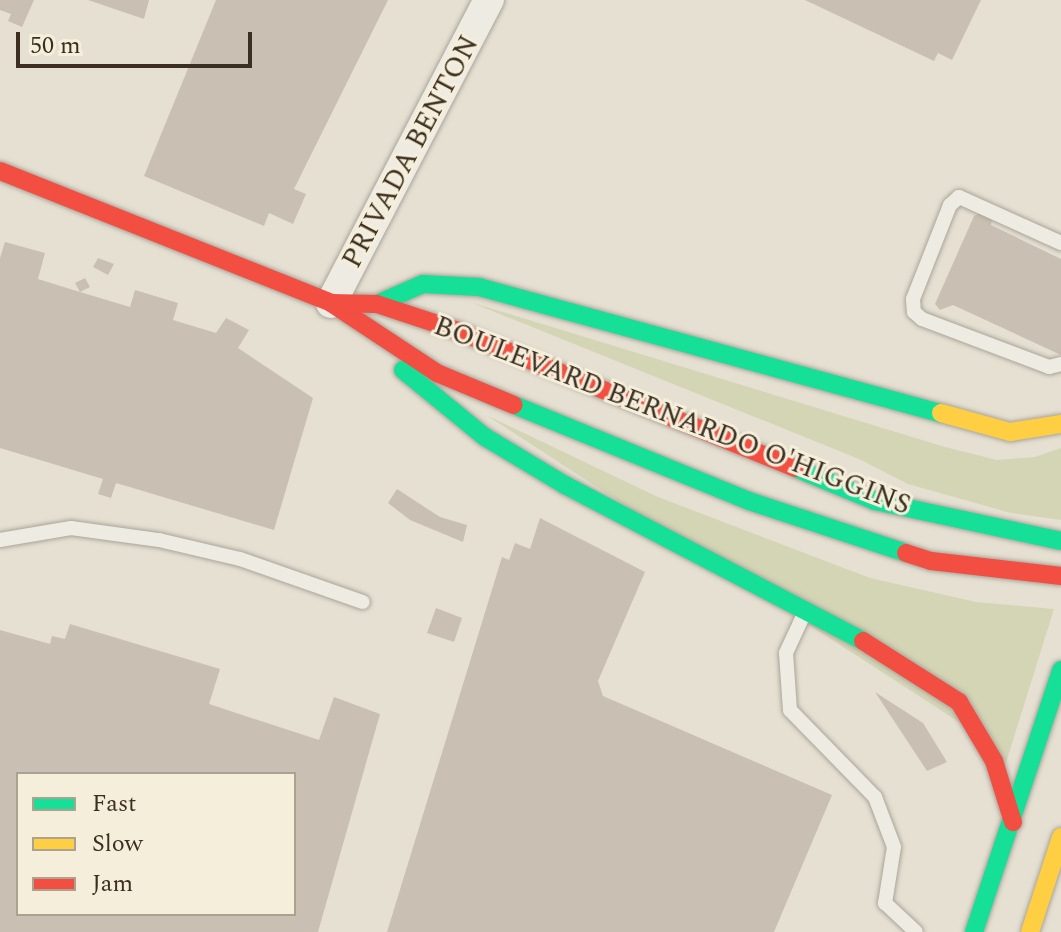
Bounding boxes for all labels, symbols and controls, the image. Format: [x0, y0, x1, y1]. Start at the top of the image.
scale bar [20, 16, 256, 66]
text: 50 m [30, 28, 81, 64]
street label: PRIVADA BENTON [335, 30, 487, 274]
street label: BOULEVARD BERNARDO O'HIGGINS [429, 309, 915, 523]
legend [16, 772, 296, 916]
text: Fast [92, 786, 137, 822]
text: Slow [92, 826, 143, 862]
text: Jam [92, 866, 133, 902]

